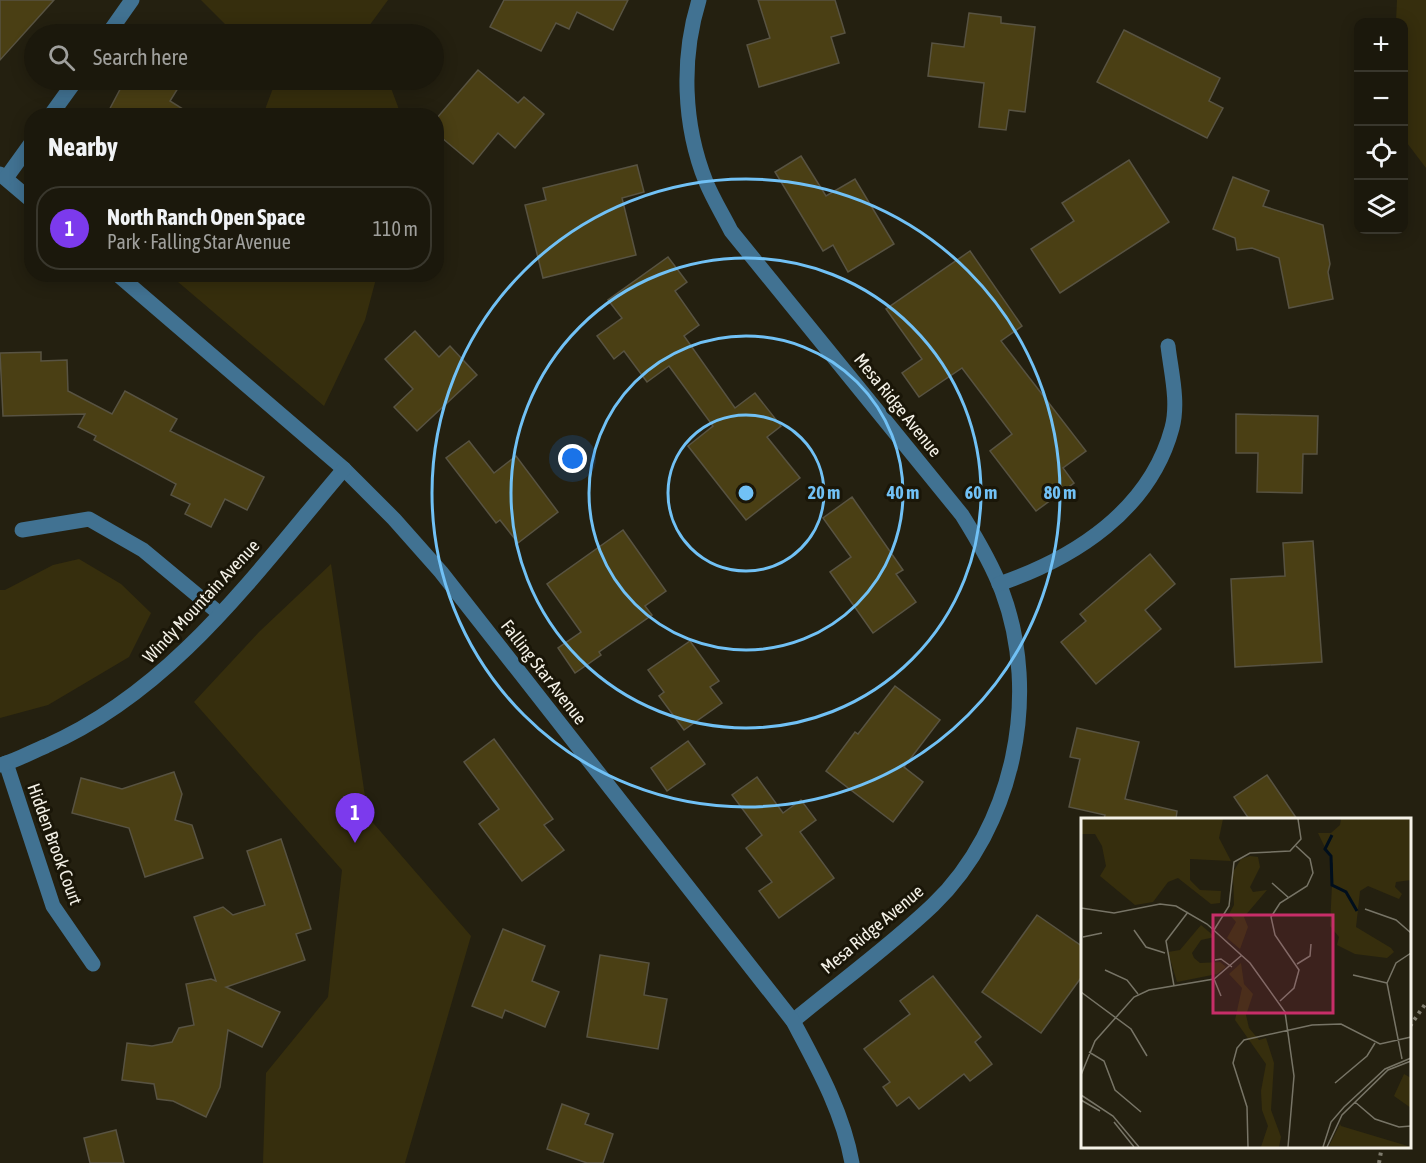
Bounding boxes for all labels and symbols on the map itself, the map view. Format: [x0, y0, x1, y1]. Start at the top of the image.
street label: Mesa Ridge Avenue [850, 349, 946, 461]
your location [558, 444, 587, 473]
text: 20 m [808, 482, 840, 503]
text: 40 m [886, 482, 919, 503]
text: 60 m [965, 482, 997, 503]
text: 80 m [1044, 482, 1076, 503]
centre of rings [736, 483, 756, 503]
street label: Windy Mountain Avenue [138, 535, 264, 667]
street label: Falling Star Avenue [497, 616, 591, 728]
street label: Hidden Brook Court [23, 780, 87, 908]
pin: 1 [336, 794, 374, 843]
inset map [1081, 818, 1411, 1148]
street label: Mesa Ridge Avenue [817, 880, 927, 978]

